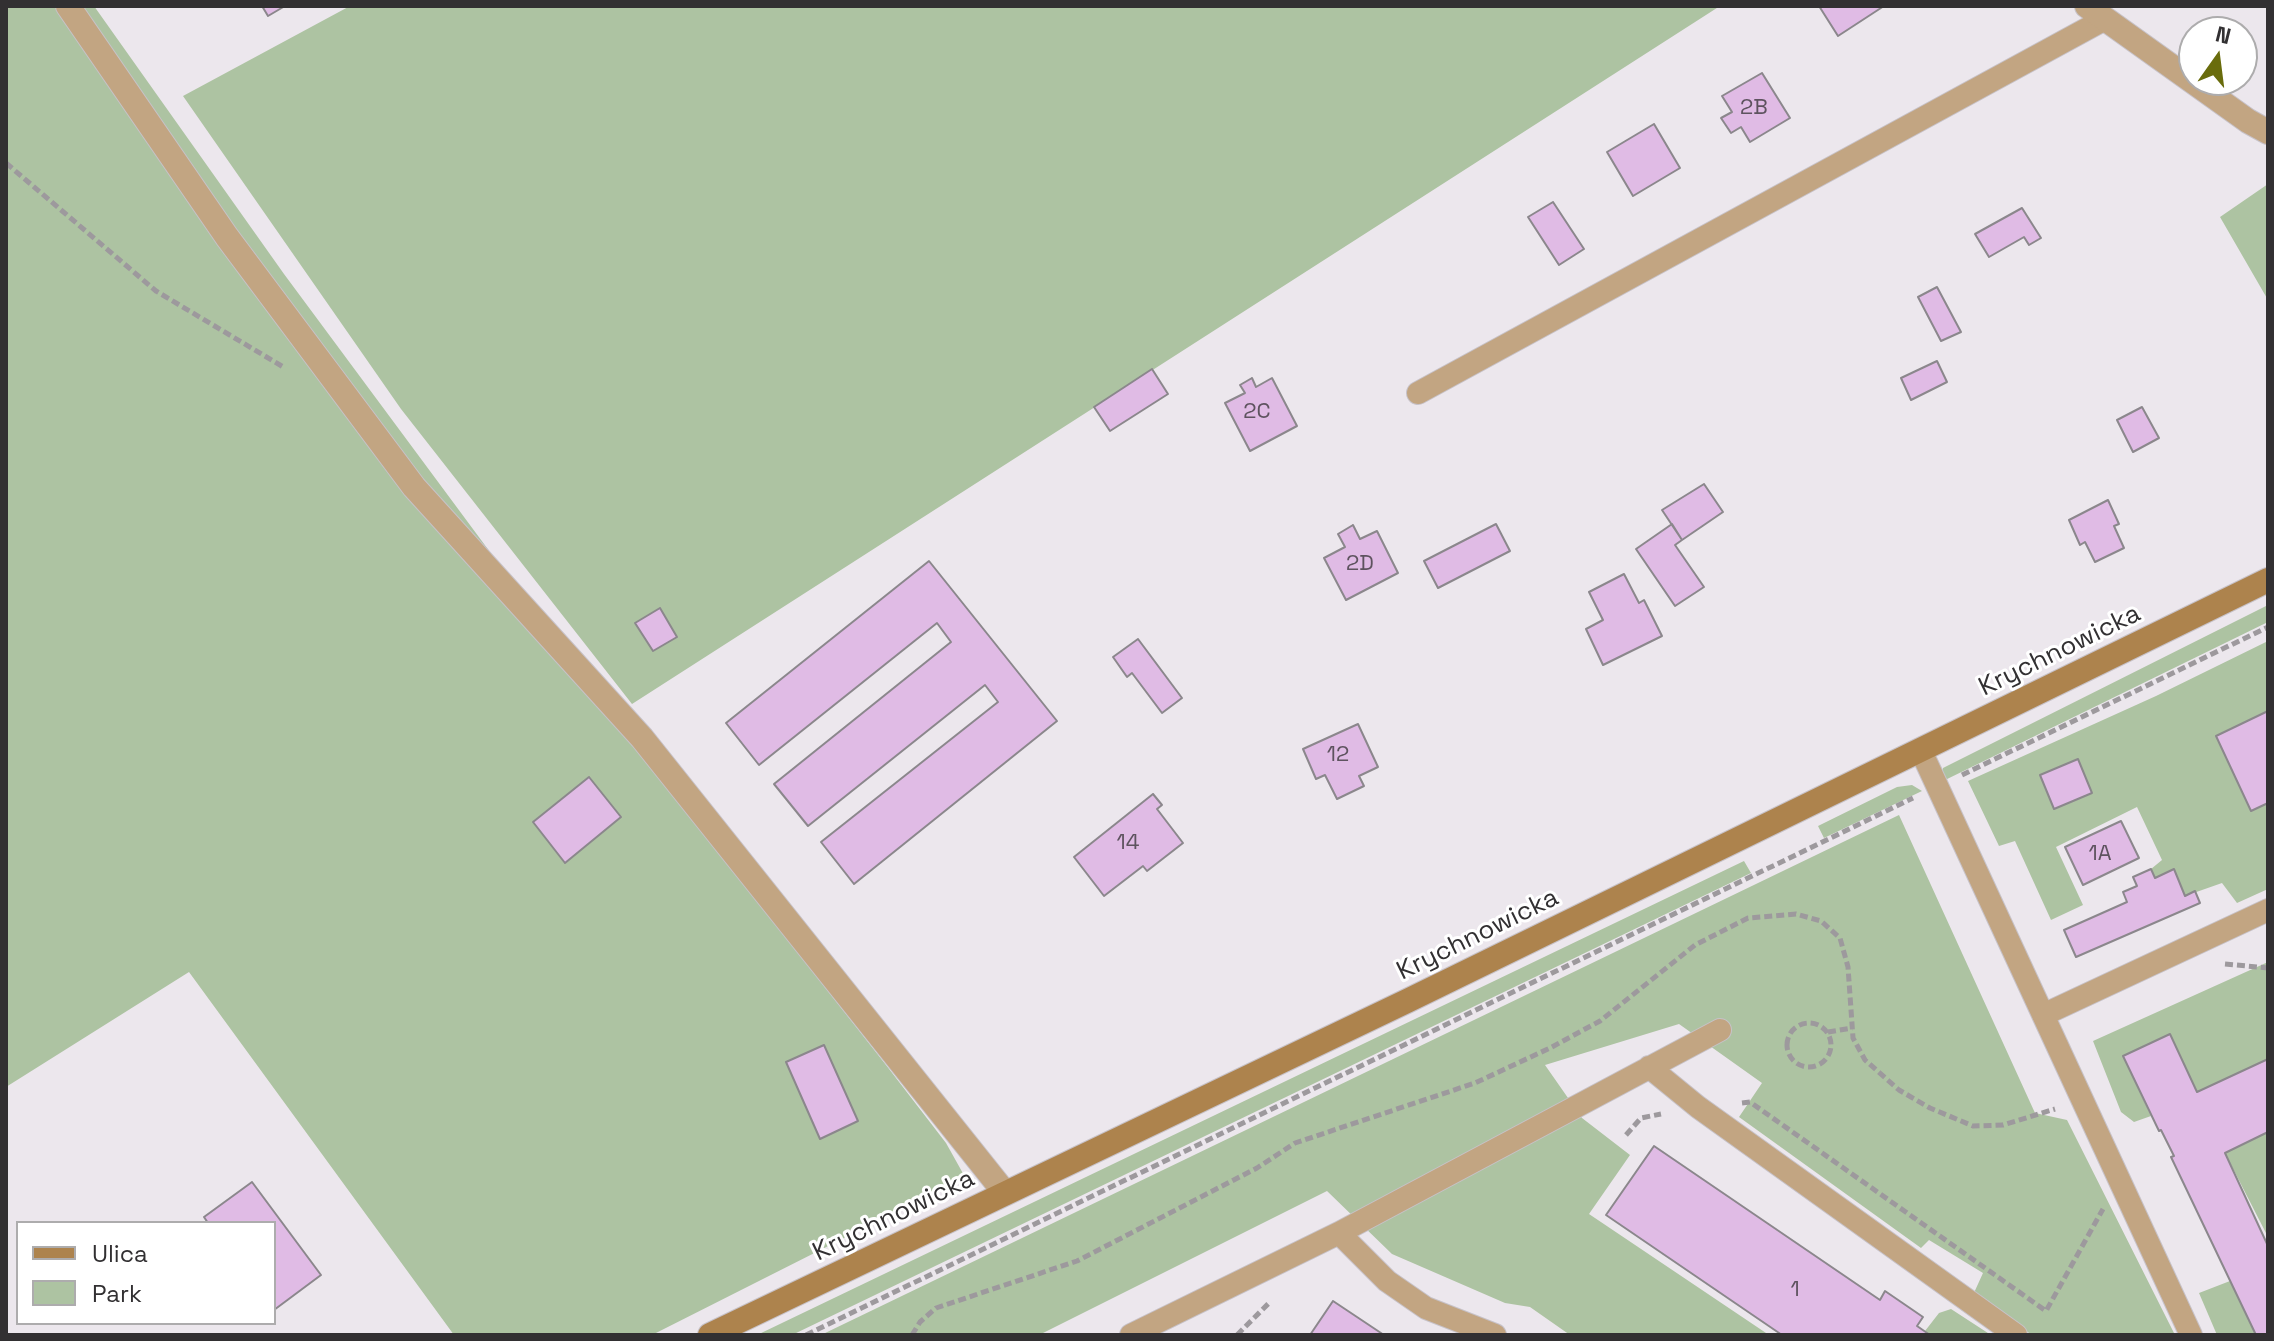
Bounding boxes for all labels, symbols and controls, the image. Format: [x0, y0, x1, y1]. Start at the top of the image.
north arrow [2178, 16, 2258, 96]
text: N [2213, 19, 2234, 50]
house number: 2B [1740, 95, 1768, 121]
house number: 2C [1243, 399, 1271, 425]
house number: 2D [1346, 551, 1374, 577]
street label: Krychnowicka [1974, 598, 2146, 704]
house number: 12 [1327, 742, 1349, 768]
house number: 14 [1117, 830, 1139, 856]
house number: 1A [2088, 841, 2112, 867]
street label: Krychnowicka [1392, 882, 1564, 988]
street label: Krychnowicka [808, 1163, 980, 1269]
legend [16, 1221, 276, 1325]
text: Ulica [92, 1238, 148, 1269]
house number: 1 [1790, 1277, 1800, 1303]
text: Park [92, 1278, 142, 1309]

